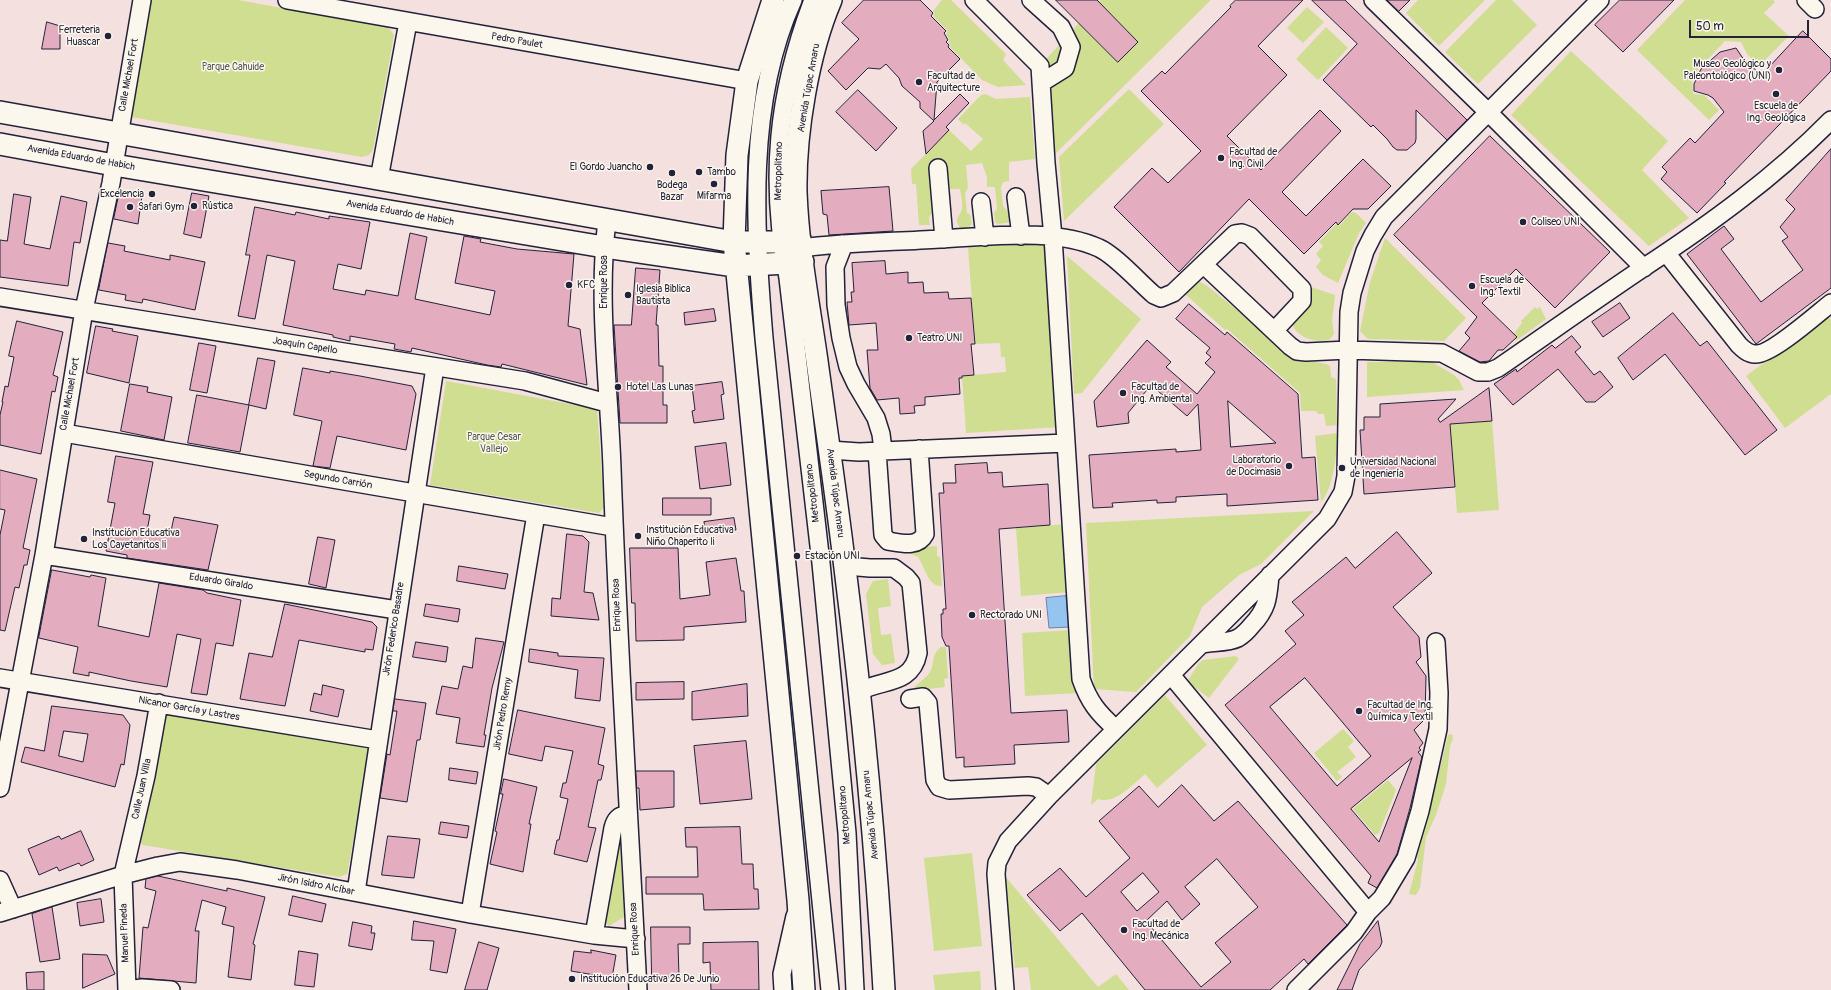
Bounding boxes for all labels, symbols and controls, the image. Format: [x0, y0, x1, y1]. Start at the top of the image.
scale bar [1691, 12, 1811, 38]
text: 50 m [1696, 19, 1724, 34]
place label: Ferreteria Huascar [59, 24, 100, 48]
marker: Ferreteria Huascar [103, 31, 113, 41]
street label: Pedro Paulet [490, 31, 544, 51]
street label: Calle Michael Fort [117, 37, 141, 113]
street label: Avenida Túpac Amaru [795, 43, 823, 133]
place label: Museo Geológico y Paleontológico (UNI) [1684, 58, 1771, 82]
park label: Parque Cahuide [202, 61, 264, 73]
marker: Museo Geológico y Paleontológico (UNI) [1774, 65, 1784, 75]
place label: Facultad de Arquitecture [927, 70, 980, 94]
marker: Facultad de Arquitecture [914, 77, 924, 87]
marker: Escuela de Ing. Geológica [1771, 89, 1781, 99]
place label: Escuela de Ing. Geológica [1746, 100, 1806, 124]
street label: Metropolitano [772, 141, 786, 201]
street label: Avenida Eduardo de Habich [26, 143, 136, 173]
place label: Facultad de Ing. Civil [1229, 146, 1277, 170]
marker: Facultad de Ing. Civil [1216, 153, 1226, 163]
place label: El Gordo Juancho [570, 161, 642, 173]
marker: El Gordo Juancho [645, 162, 655, 172]
place label: Tambo [707, 166, 736, 178]
marker: Tambo [694, 167, 704, 177]
marker: Bodega Bazar [667, 168, 677, 178]
place label: Bodega Bazar [657, 179, 687, 202]
marker: Mifarma [709, 179, 719, 189]
place label: Excelencia [100, 188, 144, 200]
marker: Excelencia [147, 189, 157, 199]
place label: Mifarma [697, 190, 731, 202]
street label: Avenida Eduardo de Habich [345, 198, 455, 228]
place label: Rústica [202, 200, 233, 212]
place label: Safari Gym [138, 201, 184, 213]
marker: Rústica [189, 201, 199, 211]
marker: Safari Gym [125, 202, 135, 212]
place label: Coliseo UNI [1531, 216, 1580, 228]
marker: Coliseo UNI [1518, 217, 1528, 227]
street label: Enrique Rosa [598, 255, 610, 309]
place label: Escuela de Ing. Textil [1480, 274, 1524, 298]
place label: KFC [577, 279, 595, 291]
marker: KFC [564, 280, 574, 290]
marker: Escuela de Ing. Textil [1467, 281, 1477, 291]
place label: Iglesia Biblica Bautista [636, 283, 690, 306]
marker: Iglesia Biblica Bautista [623, 290, 633, 300]
place label: Teatro UNI [917, 332, 962, 344]
marker: Teatro UNI [904, 333, 914, 343]
street label: Joaquín Capello [272, 335, 338, 357]
street label: Calle Michael Fort [58, 356, 82, 432]
place label: Hotel Las Lunas [626, 381, 694, 393]
place label: Facultad de Ing. Ambiental [1131, 381, 1192, 404]
marker: Hotel Las Lunas [613, 382, 623, 392]
marker: Facultad de Ing. Ambiental [1118, 388, 1128, 398]
park label: Parque Cesar Vallejo [467, 431, 521, 454]
street label: Avenida Túpac Amaru [824, 448, 846, 538]
place label: Laboratorio de Docimasia [1226, 454, 1281, 478]
place label: Universidad Nacional de Ingeniería [1350, 456, 1436, 480]
marker: Laboratorio de Docimasia [1284, 461, 1294, 471]
street label: Metropolitano [803, 463, 823, 523]
marker: Universidad Nacional de Ingeniería [1337, 463, 1347, 473]
street label: Segundo Carrión [303, 468, 373, 492]
place label: Institución Educativa Niño Chaperito Ii [646, 524, 734, 548]
place label: Institución Educativa Los Cayetanitos Ii [92, 527, 180, 550]
marker: Institución Educativa Niño Chaperito Ii [633, 531, 643, 541]
marker: Institución Educativa Los Cayetanitos Ii [79, 534, 89, 544]
place label: Estación UNI [805, 550, 860, 562]
marker: Estación UNI [792, 551, 802, 561]
street label: Eduardo Giraldo [188, 571, 254, 593]
street label: Enrique Rosa [610, 578, 624, 632]
street label: Jirón Federico Basadre [381, 581, 407, 677]
place label: Rectorado UNI [980, 609, 1042, 621]
marker: Rectorado UNI [967, 610, 977, 620]
street label: Jirón Pedro Remy [491, 677, 515, 751]
street label: Nicanor García y Lastres [137, 694, 241, 724]
place label: Facultad de Ing. Química y Textil [1367, 699, 1433, 722]
marker: Facultad de Ing. Química y Textil [1354, 706, 1364, 716]
street label: Calle Juan Villa [130, 757, 154, 821]
street label: Avenida Túpac Amaru [860, 770, 882, 860]
street label: Metropolitano [836, 785, 854, 845]
street label: Jirón Isidro Alcíbar [276, 872, 356, 898]
street label: Enrique Rosa [628, 902, 642, 956]
street label: Manuel Pineda [118, 903, 132, 963]
place label: Facultad de Ing. Mecánica [1132, 918, 1189, 942]
marker: Facultad de Ing. Mecánica [1119, 925, 1129, 935]
place label: Institución Educativa 26 De Junio [580, 973, 719, 985]
marker: Institución Educativa 26 De Junio [567, 974, 577, 984]

